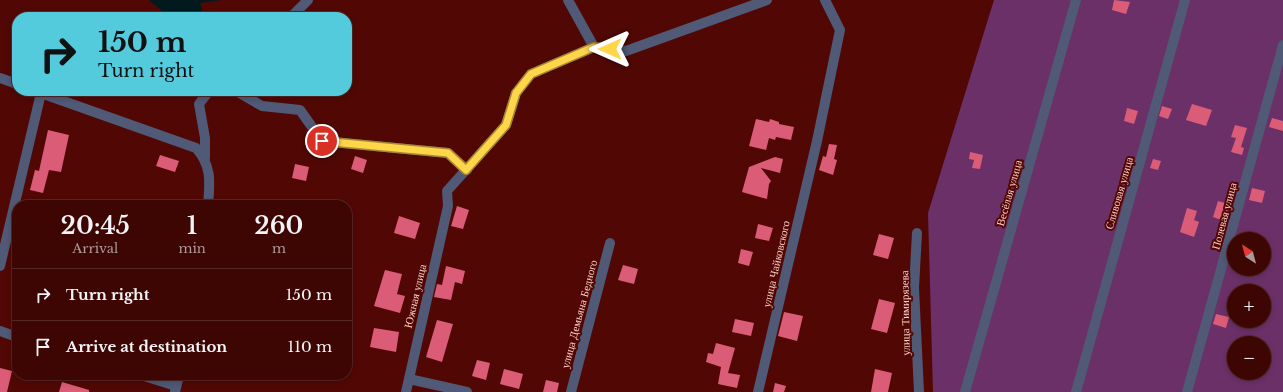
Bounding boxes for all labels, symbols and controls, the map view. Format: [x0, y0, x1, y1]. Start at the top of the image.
text: 150 m [98, 25, 186, 60]
icon: right [32, 28, 84, 80]
position arrow [589, 28, 631, 70]
text: Turn right [98, 60, 194, 82]
pin [305, 124, 339, 158]
icon: arrive [311, 130, 333, 152]
street label: Сливовая улица [1102, 155, 1136, 231]
street label: Весёлая улица [993, 158, 1025, 228]
street label: Полевая улица [1208, 181, 1240, 251]
text: 20:45 [61, 211, 130, 240]
text: 1 [187, 211, 197, 240]
text: 260 [254, 211, 303, 240]
street label: улица Чайковского [759, 219, 793, 309]
north arrow [1227, 232, 1271, 276]
map controls [1227, 232, 1271, 380]
text: Arrival [72, 240, 118, 257]
text: min [178, 240, 206, 257]
text: m [272, 240, 286, 257]
street label: улица Демьяна Бедного [558, 258, 600, 370]
street label: Южная улица [401, 263, 429, 329]
street label: улица Тимирязева [897, 270, 913, 356]
icon: right [32, 284, 54, 306]
button: + [1227, 284, 1271, 328]
text: Turn right [66, 285, 149, 304]
text: 150 m [286, 285, 332, 304]
icon: arrive [32, 336, 54, 358]
button: − [1227, 336, 1271, 380]
text: Arrive at destination [66, 337, 227, 356]
text: 110 m [288, 337, 332, 356]

